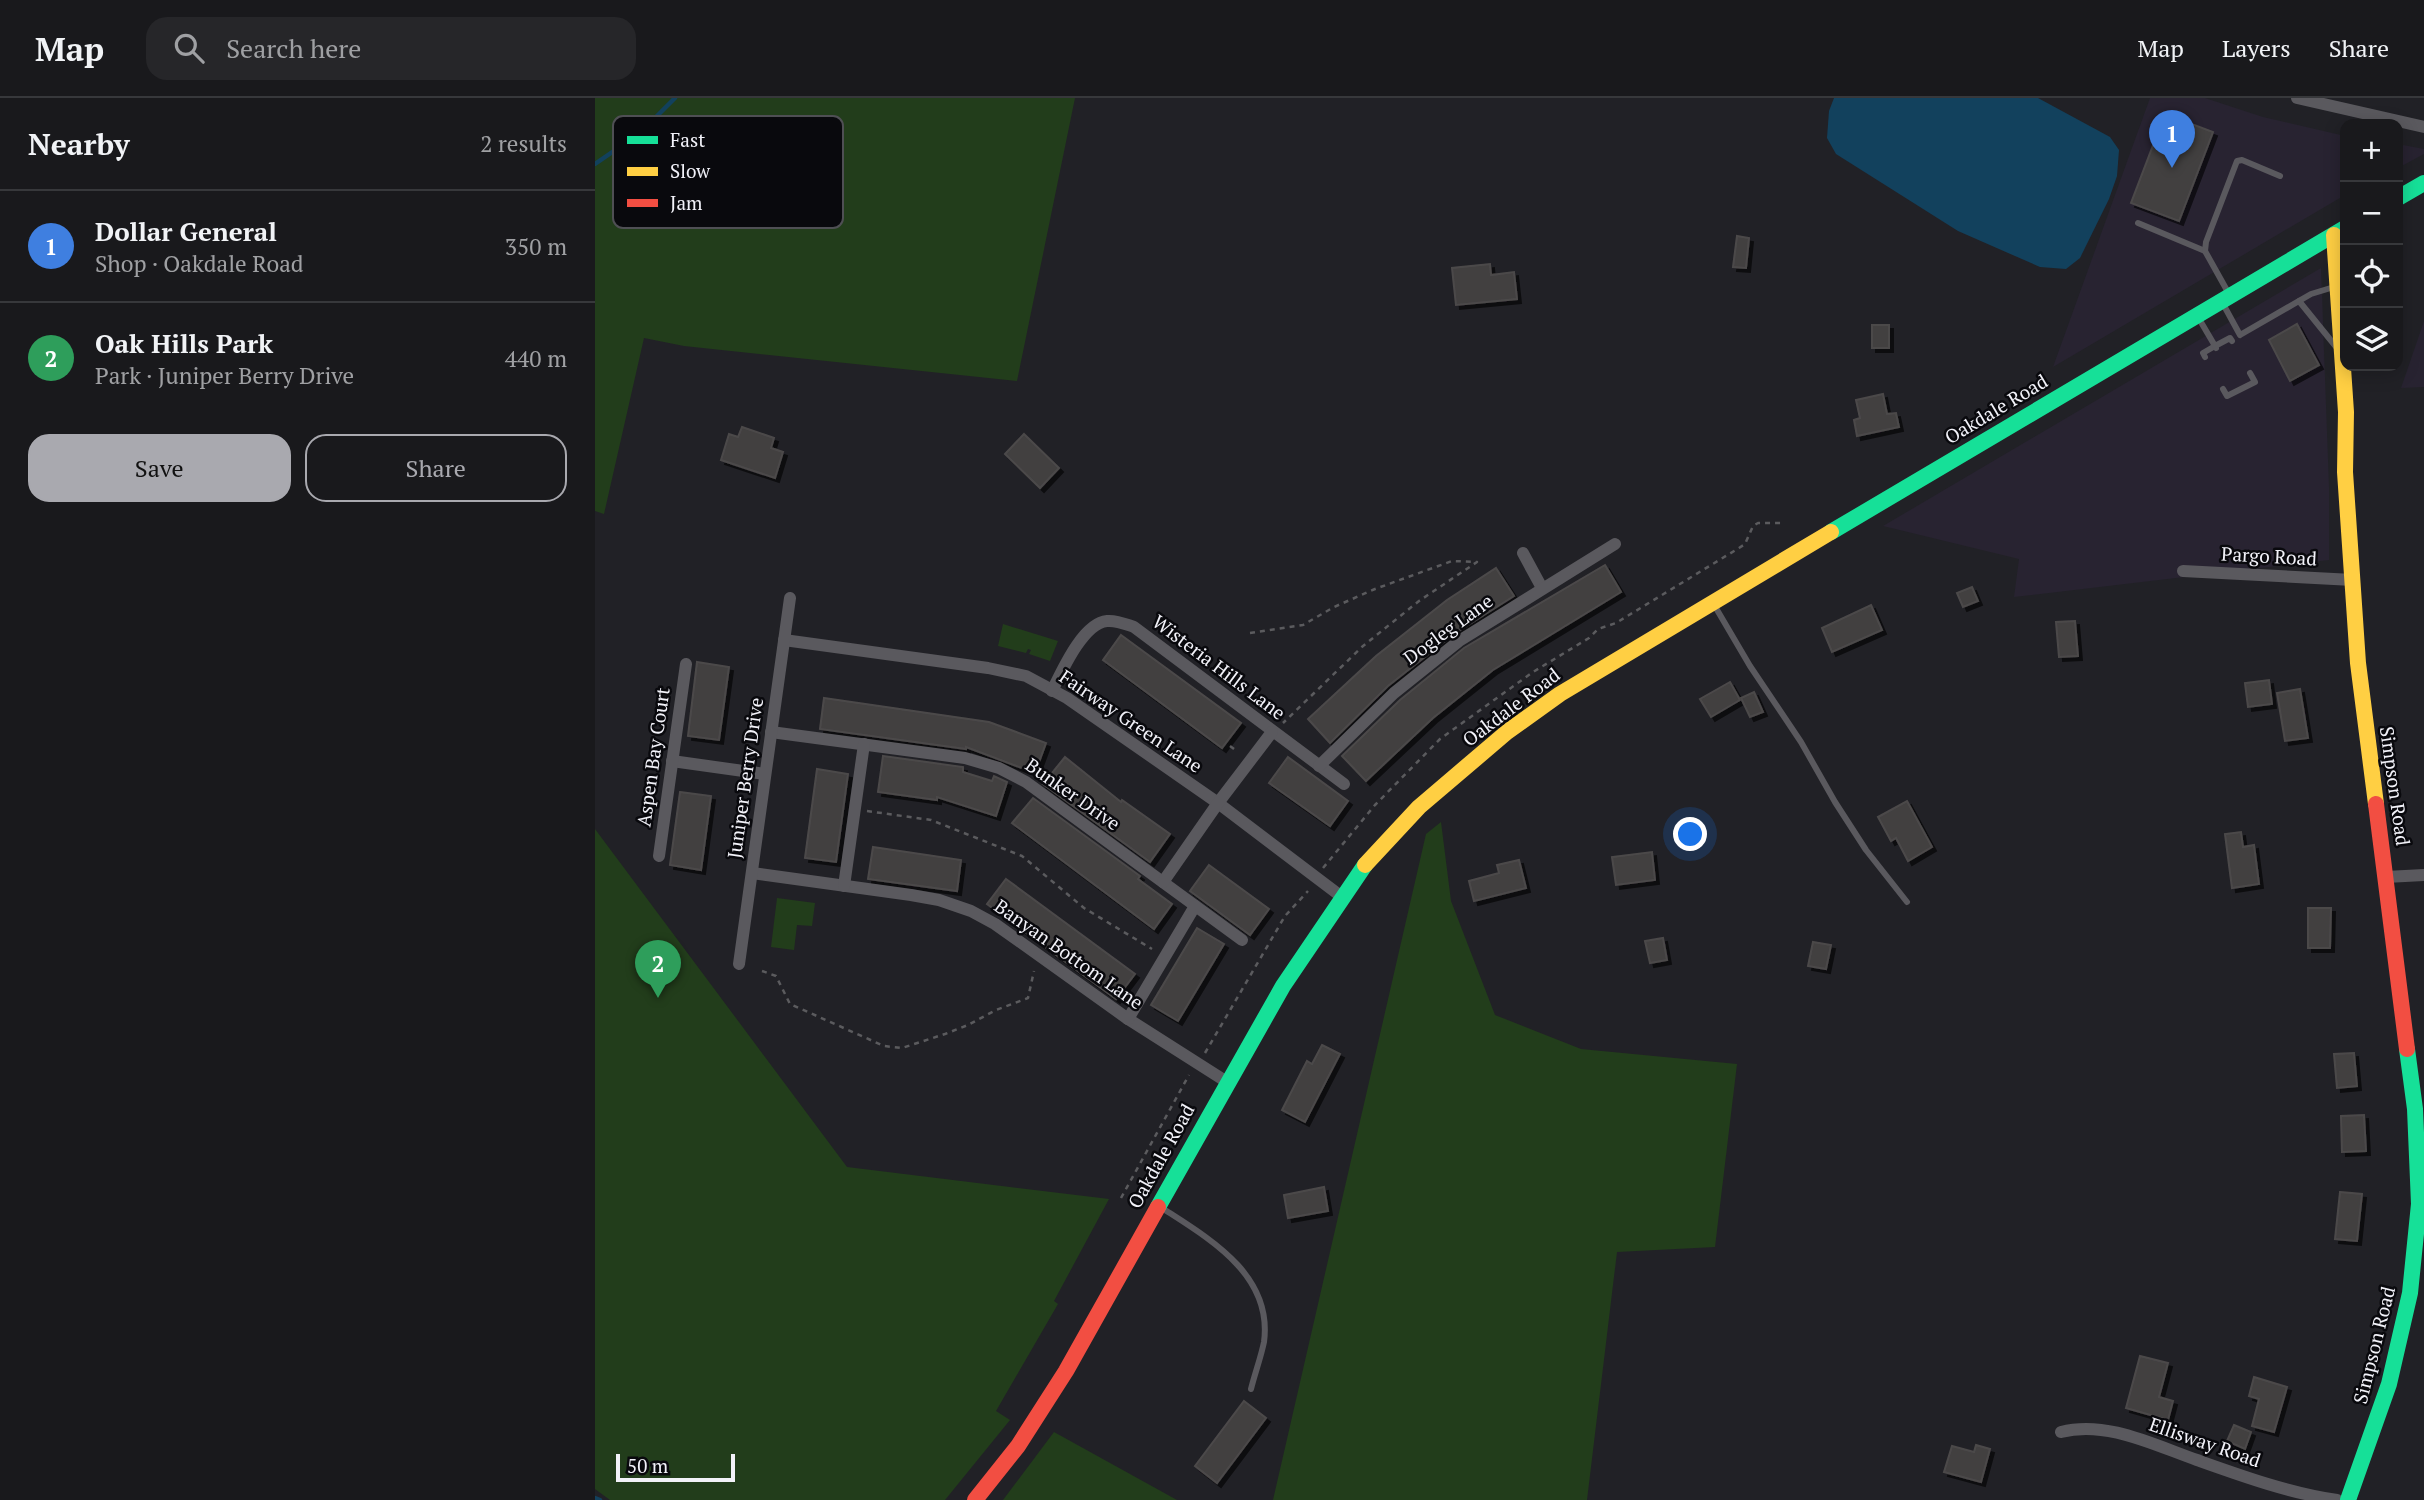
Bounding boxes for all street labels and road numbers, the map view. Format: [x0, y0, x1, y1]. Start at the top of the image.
street label: Oakdale Road [1940, 368, 2052, 449]
street label: Pargo Road [2221, 541, 2318, 571]
street label: Dogleg Lane [1398, 588, 1497, 669]
street label: Wisteria Hills Lane [1148, 608, 1291, 725]
street label: Oakdale Road [1457, 661, 1565, 751]
street label: Fairway Green Lane [1055, 664, 1208, 778]
street label: Aspen Bay Court [630, 686, 675, 828]
street label: Juniper Berry Drive [721, 696, 768, 860]
street label: Simpson Road [2375, 725, 2416, 848]
street label: Bunker Drive [1021, 752, 1126, 835]
street label: Banyan Bottom Lane [990, 893, 1149, 1014]
street label: Oakdale Road [1122, 1099, 1200, 1212]
street label: Simpson Road [2347, 1283, 2400, 1406]
street label: Ellisway Road [2146, 1411, 2265, 1472]

